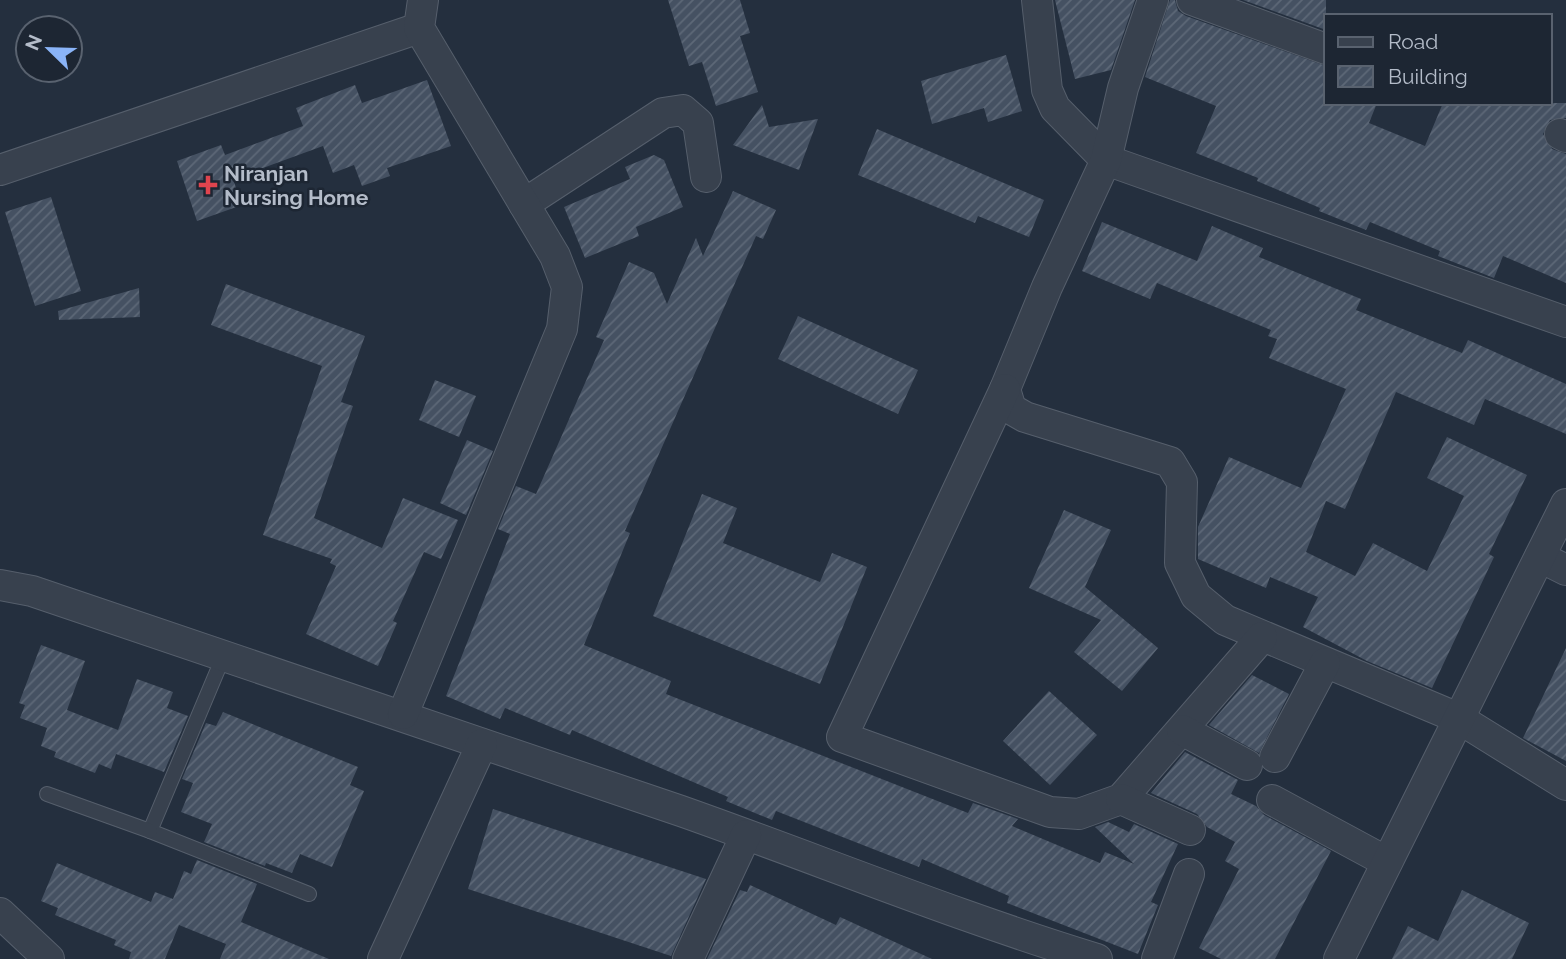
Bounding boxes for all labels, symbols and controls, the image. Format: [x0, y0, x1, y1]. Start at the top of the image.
north arrow [14, 14, 84, 84]
legend [1324, 14, 1552, 105]
text: Road [1388, 29, 1438, 54]
text: N [20, 31, 46, 53]
text: Building [1388, 64, 1468, 89]
place label: Niranjan Nursing Home [224, 161, 369, 210]
marker: Niranjan Nursing Home [198, 175, 218, 195]

